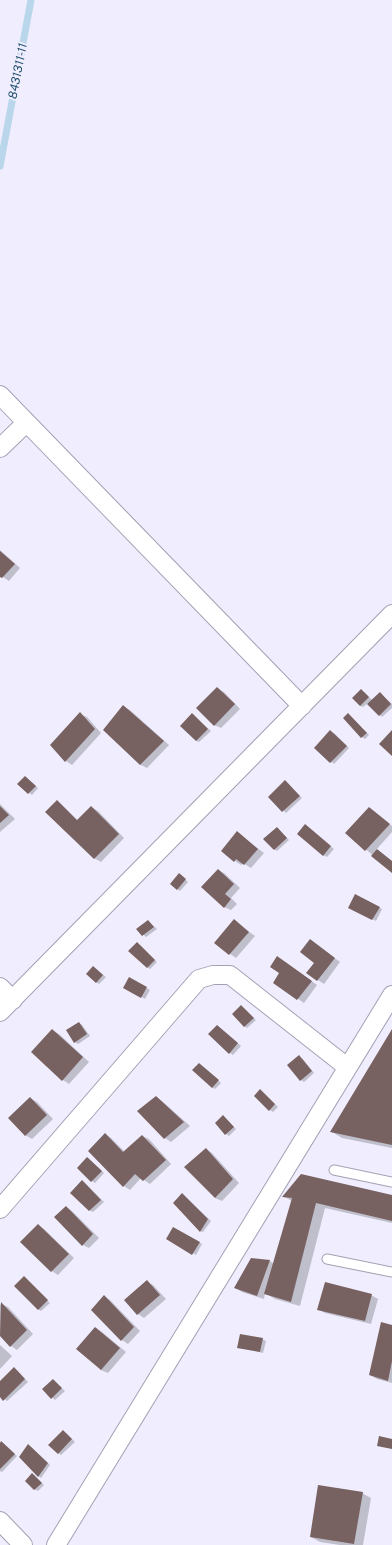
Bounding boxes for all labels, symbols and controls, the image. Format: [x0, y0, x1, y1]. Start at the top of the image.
water label: 8431311-11 [6, 42, 30, 100]

